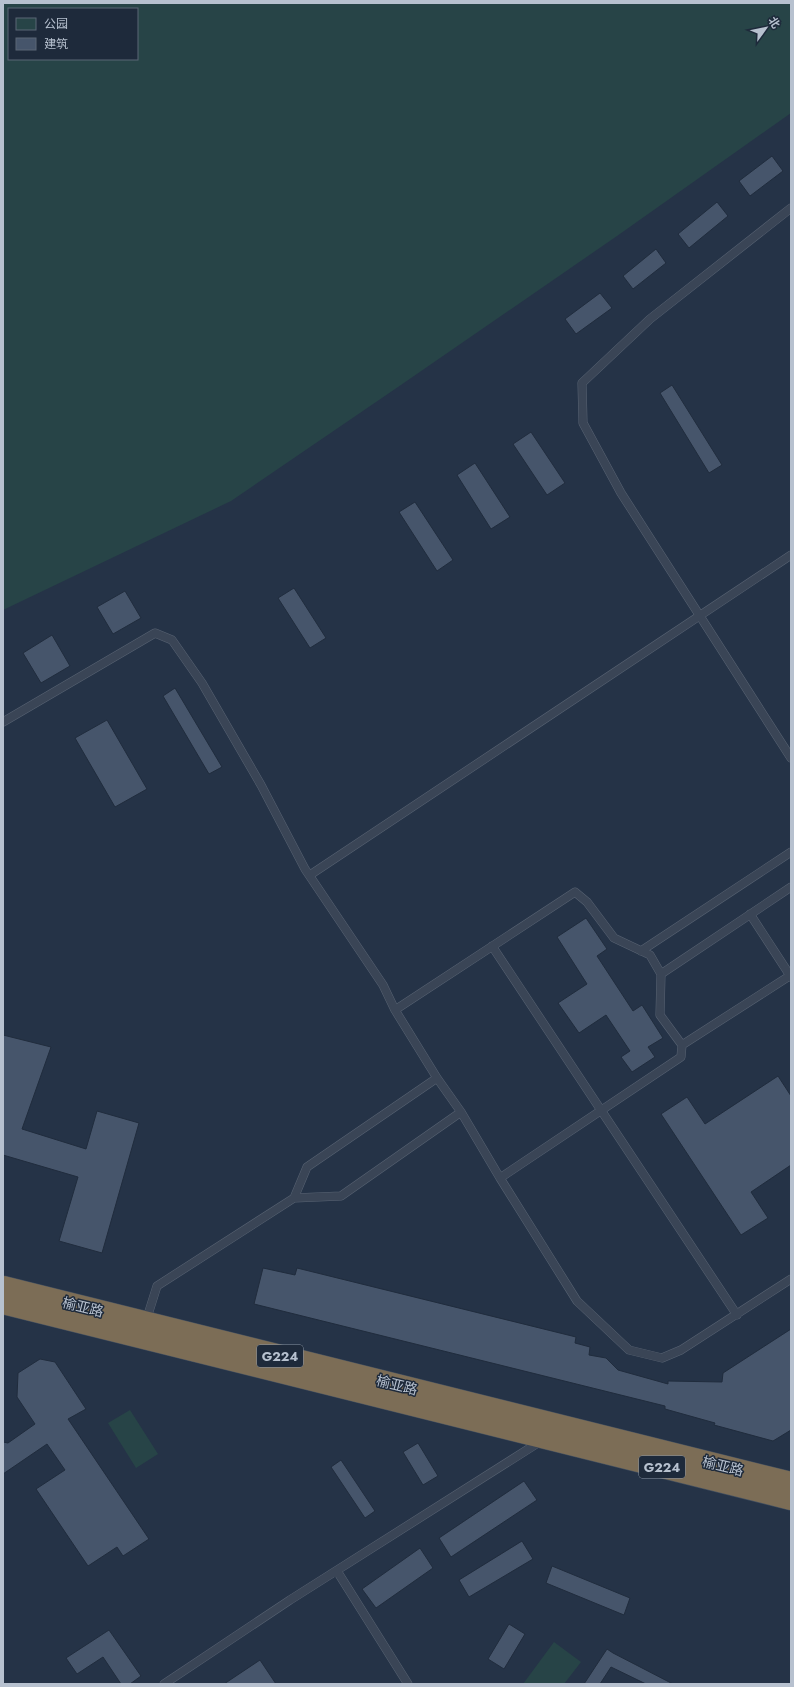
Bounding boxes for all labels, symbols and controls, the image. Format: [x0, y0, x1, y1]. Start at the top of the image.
legend [8, 8, 138, 60]
north arrow [746, 8, 786, 48]
text: 北 [765, 14, 784, 32]
text: 公园 [44, 15, 68, 33]
text: 建筑 [44, 35, 68, 53]
street label: 榆亚路 [60, 1292, 106, 1322]
road number: G224 [257, 1345, 303, 1367]
street label: 榆亚路 [374, 1370, 420, 1400]
street label: 榆亚路 [700, 1451, 746, 1481]
road number: G224 [639, 1456, 685, 1478]

